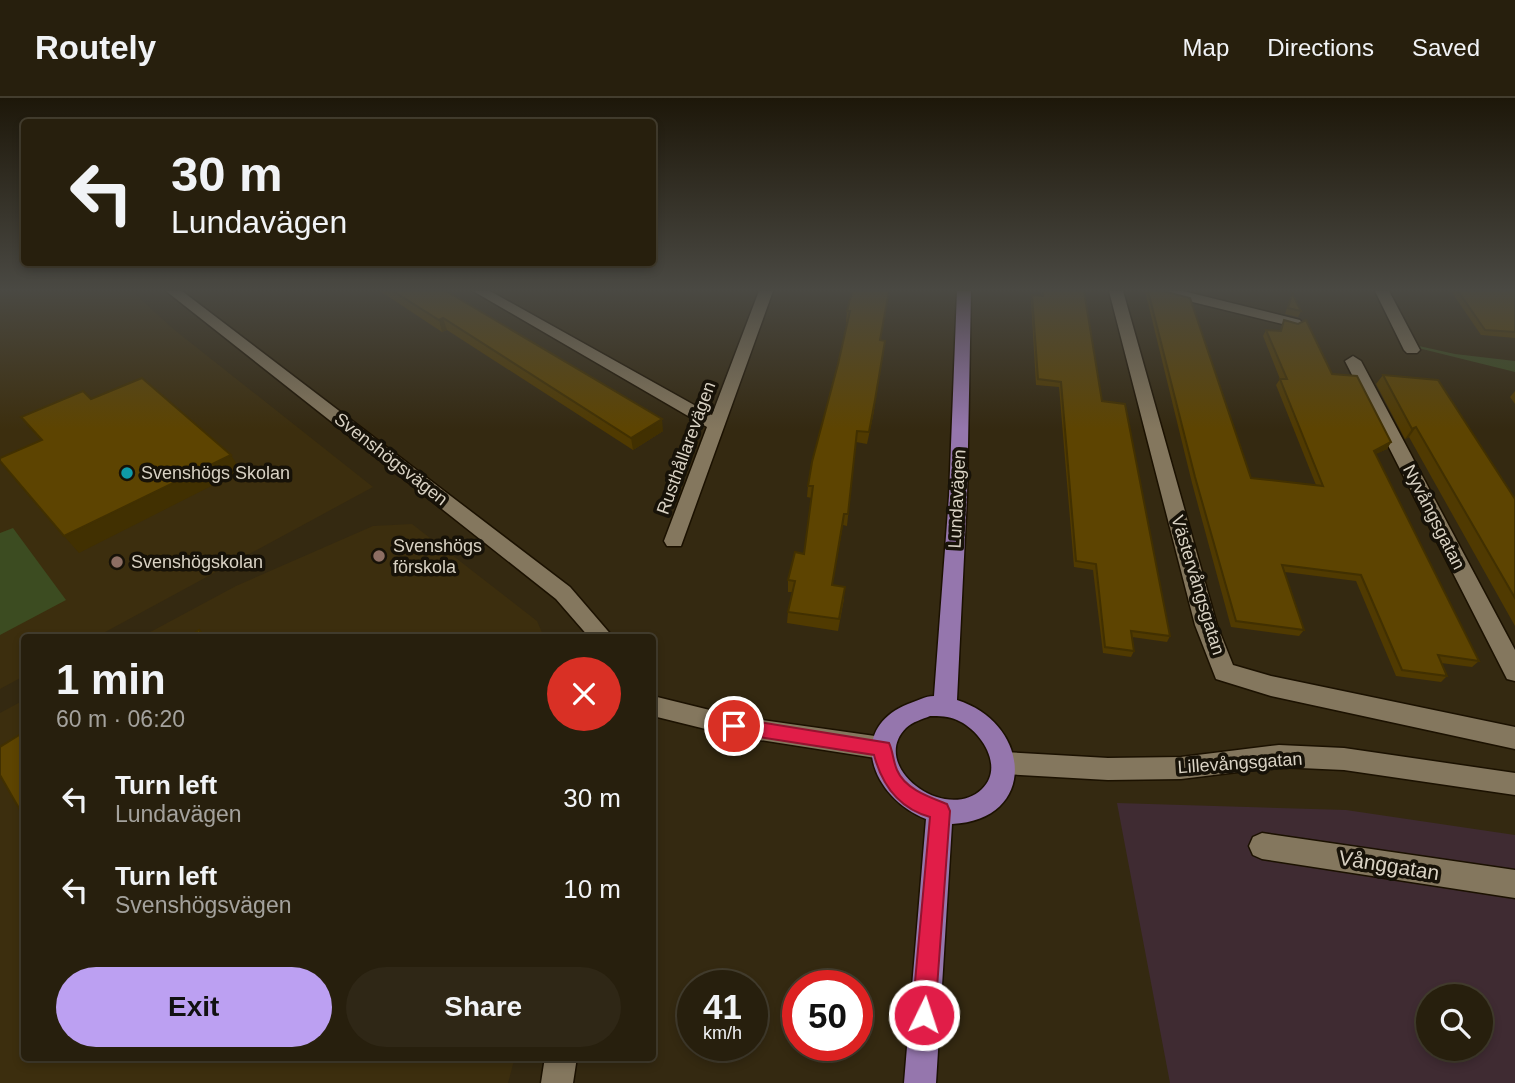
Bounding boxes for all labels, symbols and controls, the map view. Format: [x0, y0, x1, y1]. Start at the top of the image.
text: Routely [35, 29, 156, 66]
text: Map [1183, 34, 1229, 61]
text: Directions [1267, 34, 1374, 61]
text: Saved [1412, 34, 1480, 61]
icon: left [56, 147, 147, 238]
text: 30 m [171, 147, 283, 201]
text: Lundavägen [171, 204, 347, 240]
street label: Rusthållarevägen [653, 379, 719, 517]
street label: Svenshögsvägen [330, 409, 452, 509]
street label: Lundavägen [944, 449, 970, 549]
street label: Nyvångsgatan [1399, 461, 1469, 573]
place label: Svenshögs Skolan [141, 463, 290, 483]
marker: Svenshögs Skolan [119, 465, 135, 481]
street label: Västervångsgatan [1167, 513, 1229, 657]
place label: Svenshögs förskola [393, 536, 482, 577]
marker: Svenshögs förskola [371, 548, 387, 564]
place label: Svenshögskolan [131, 552, 263, 572]
marker: Svenshögskolan [109, 554, 125, 570]
text: 1 min [56, 656, 166, 703]
button: close [547, 657, 621, 731]
pin [704, 696, 764, 756]
text: 60 m · 06:20 [56, 706, 185, 732]
icon: arrive [715, 707, 753, 745]
street label: Lillevångsgatan [1177, 749, 1303, 777]
text: Turn left [115, 770, 217, 800]
icon: left [56, 780, 94, 818]
text: 30 m [563, 783, 621, 813]
text: Lundavägen [115, 801, 242, 827]
street label: Vånggatan [1337, 846, 1441, 884]
text: Turn left [115, 861, 217, 891]
icon: left [56, 871, 94, 909]
text: 10 m [563, 874, 621, 904]
text: Svenshögsvägen [115, 892, 291, 918]
button: Exit [56, 967, 332, 1047]
button: Share [346, 967, 621, 1047]
speed limit sign: 50 [782, 970, 873, 1061]
position arrow [887, 978, 961, 1052]
map controls [1416, 984, 1493, 1061]
button: search [1416, 984, 1493, 1061]
text: 41 [703, 987, 742, 1026]
text: km/h [703, 1023, 742, 1043]

